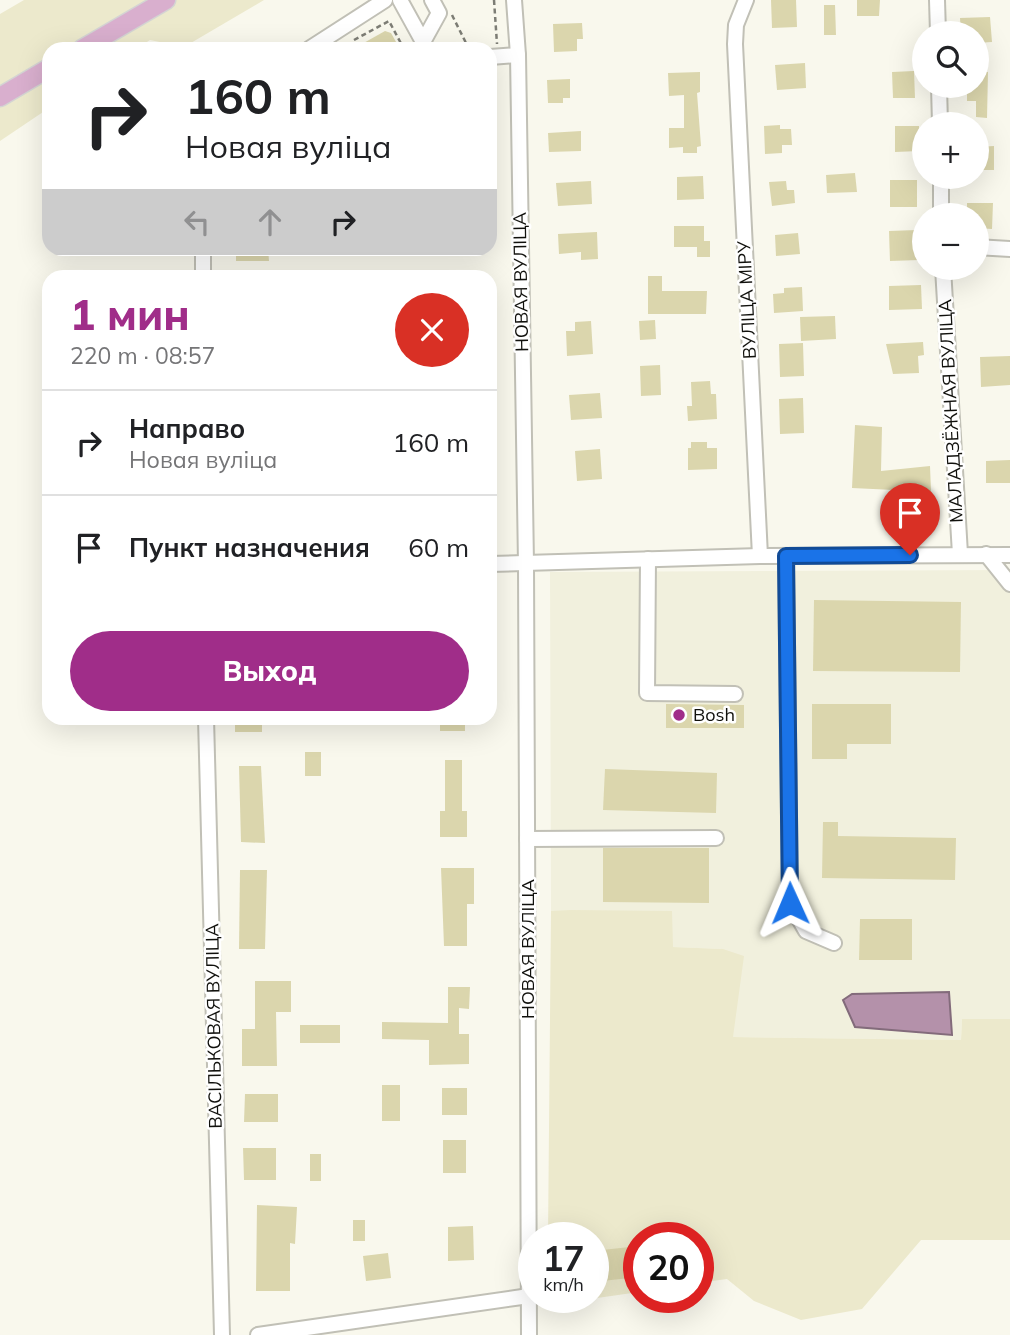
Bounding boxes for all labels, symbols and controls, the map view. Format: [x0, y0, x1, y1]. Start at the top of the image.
map controls [912, 21, 989, 280]
button: search [912, 21, 989, 98]
text: 160 m [185, 65, 331, 126]
icon: right [70, 70, 161, 161]
button: + [912, 112, 989, 189]
text: Новая вуліца [185, 126, 391, 166]
icon: left [178, 203, 216, 241]
icon: ahead [251, 203, 289, 241]
icon: right [324, 203, 362, 241]
button: − [912, 203, 989, 280]
street label: НОВАЯ ВУЛІЦА [508, 212, 533, 352]
street label: ВУЛІЦА МІРУ [732, 240, 761, 360]
text: 1 мин [70, 288, 190, 341]
button: close [395, 293, 469, 367]
street label: МАЛАДЗЁЖНАЯ ВУЛІЦА [933, 299, 968, 524]
text: 220 m · 08:57 [70, 341, 215, 370]
text: Направо [129, 412, 245, 445]
icon: right [70, 424, 108, 462]
text: 160 m [393, 426, 469, 459]
text: Новая вуліца [129, 445, 277, 474]
pin [880, 483, 940, 555]
icon: arrive [891, 494, 929, 532]
icon: arrive [70, 529, 108, 567]
text: Пункт назначения [129, 531, 370, 564]
text: 60 m [408, 531, 469, 564]
button: Выход [70, 631, 469, 711]
place label: Bosh [693, 703, 735, 726]
marker: Bosh [671, 707, 687, 723]
position arrow [753, 866, 827, 940]
street label: НОВАЯ ВУЛІЦА [516, 879, 539, 1019]
street label: ВАСІЛЬКОВАЯ ВУЛІЦА [200, 923, 227, 1129]
speed limit sign: 20 [623, 1222, 714, 1313]
text: 17 [542, 1236, 585, 1280]
text: km/h [543, 1273, 584, 1296]

